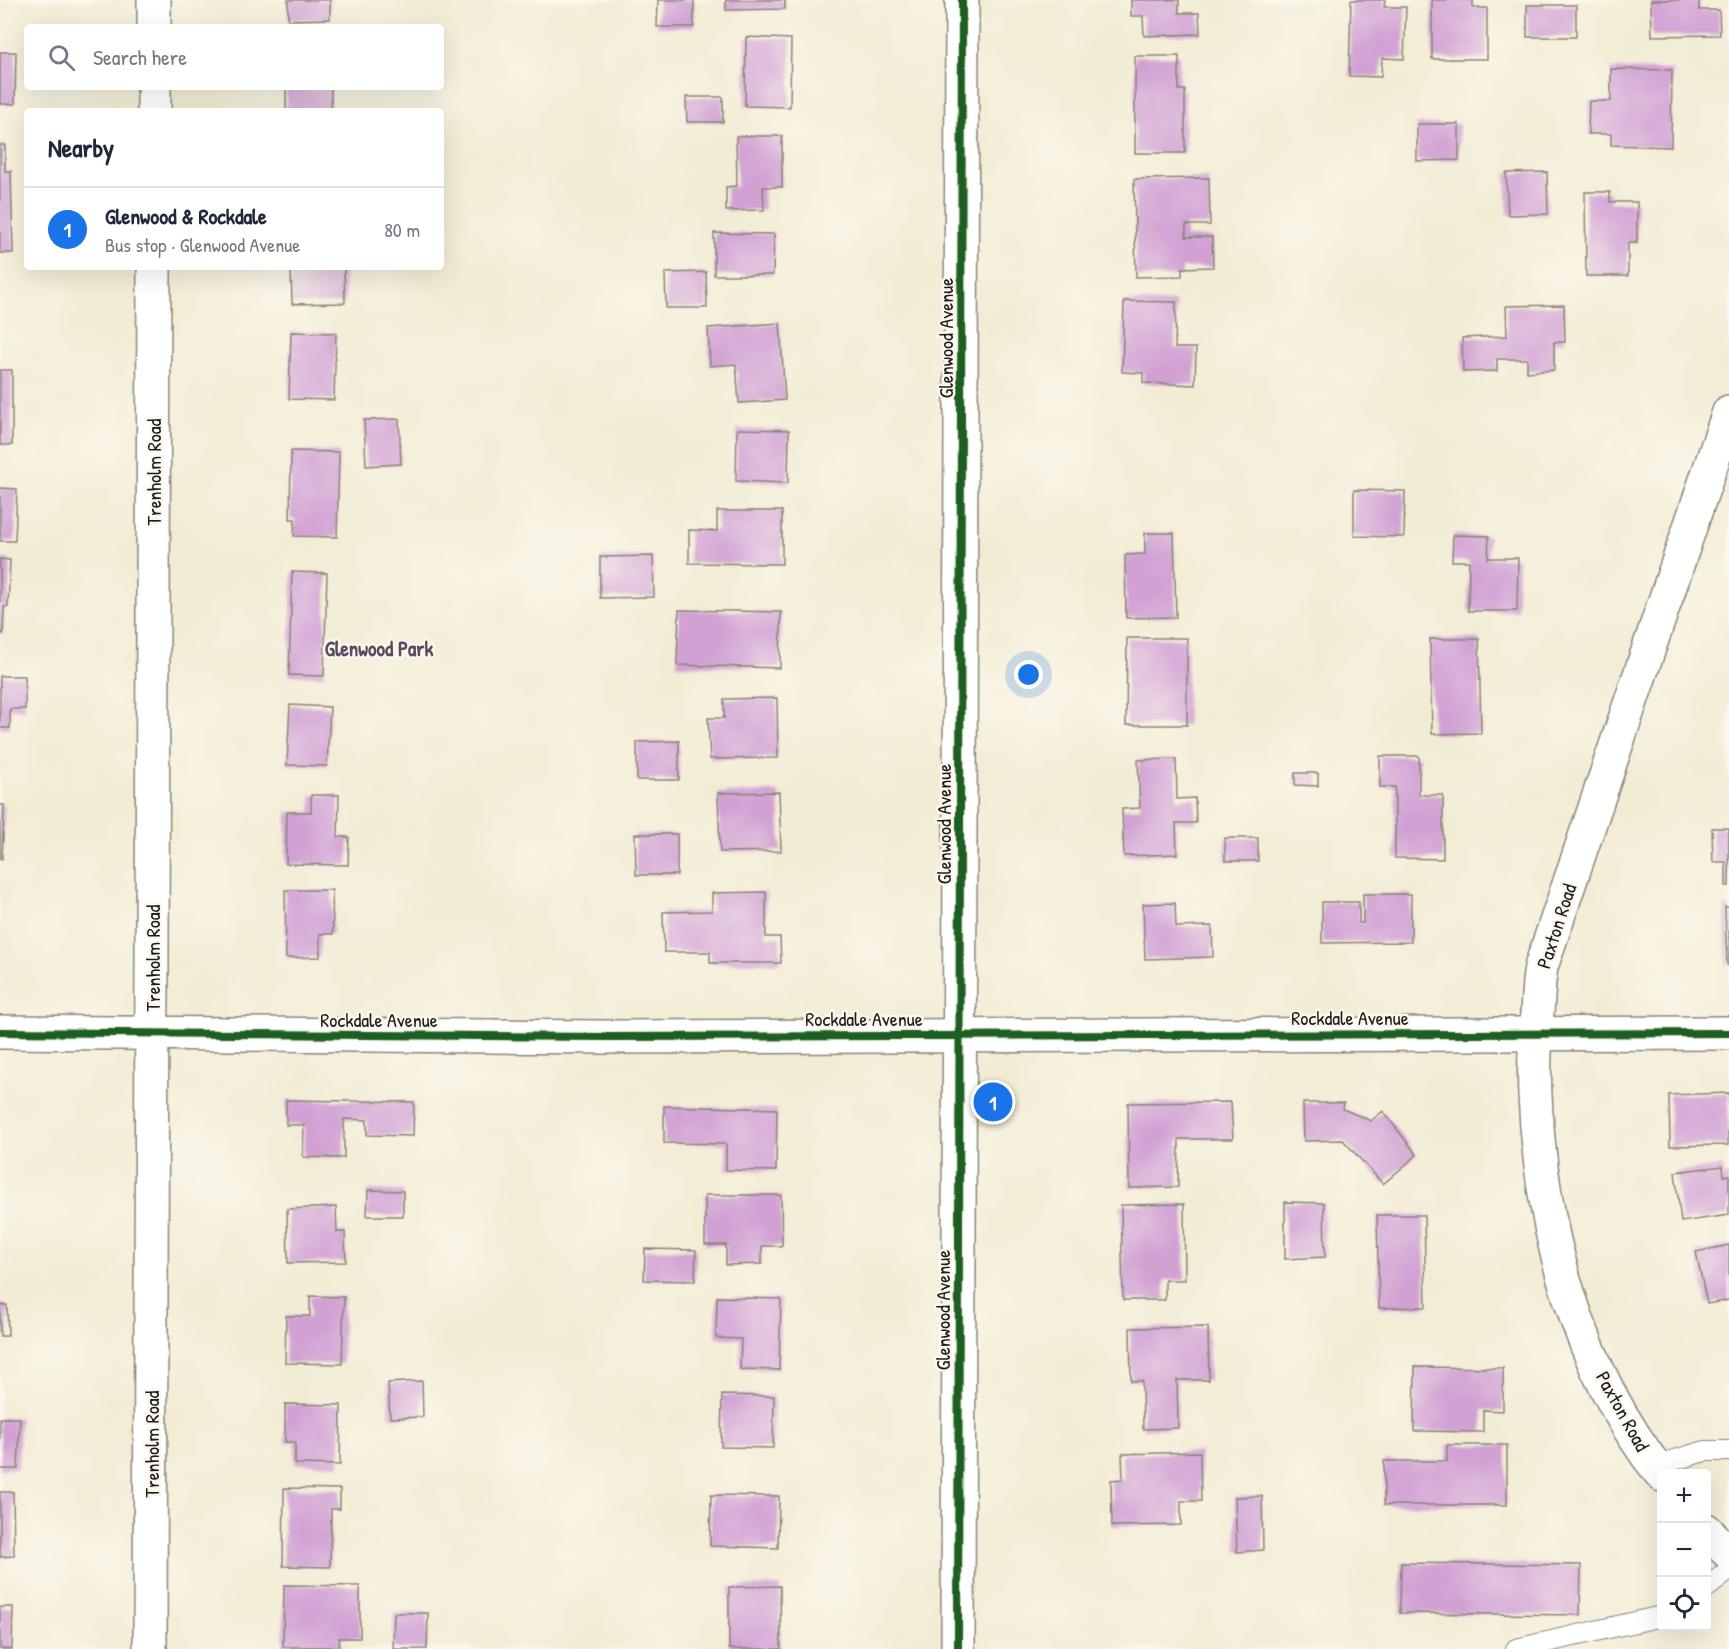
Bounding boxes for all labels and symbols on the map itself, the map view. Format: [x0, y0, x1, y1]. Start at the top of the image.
street label: Glenwood Avenue [932, 278, 959, 398]
street label: Trenholm Road [140, 418, 167, 525]
district label: Glenwood Park [325, 634, 433, 663]
your location [1014, 660, 1043, 689]
street label: Glenwood Avenue [930, 764, 957, 884]
street label: Paxton Road [1530, 880, 1582, 972]
street label: Trenholm Road [139, 904, 166, 1011]
street label: Rockdale Avenue [1291, 1004, 1409, 1031]
street label: Rockdale Avenue [805, 1005, 923, 1032]
street label: Rockdale Avenue [320, 1006, 438, 1033]
pin: 1 [974, 1080, 1012, 1124]
street label: Glenwood Avenue [929, 1250, 956, 1370]
street label: Paxton Road [1590, 1366, 1656, 1456]
street label: Trenholm Road [138, 1390, 165, 1497]

